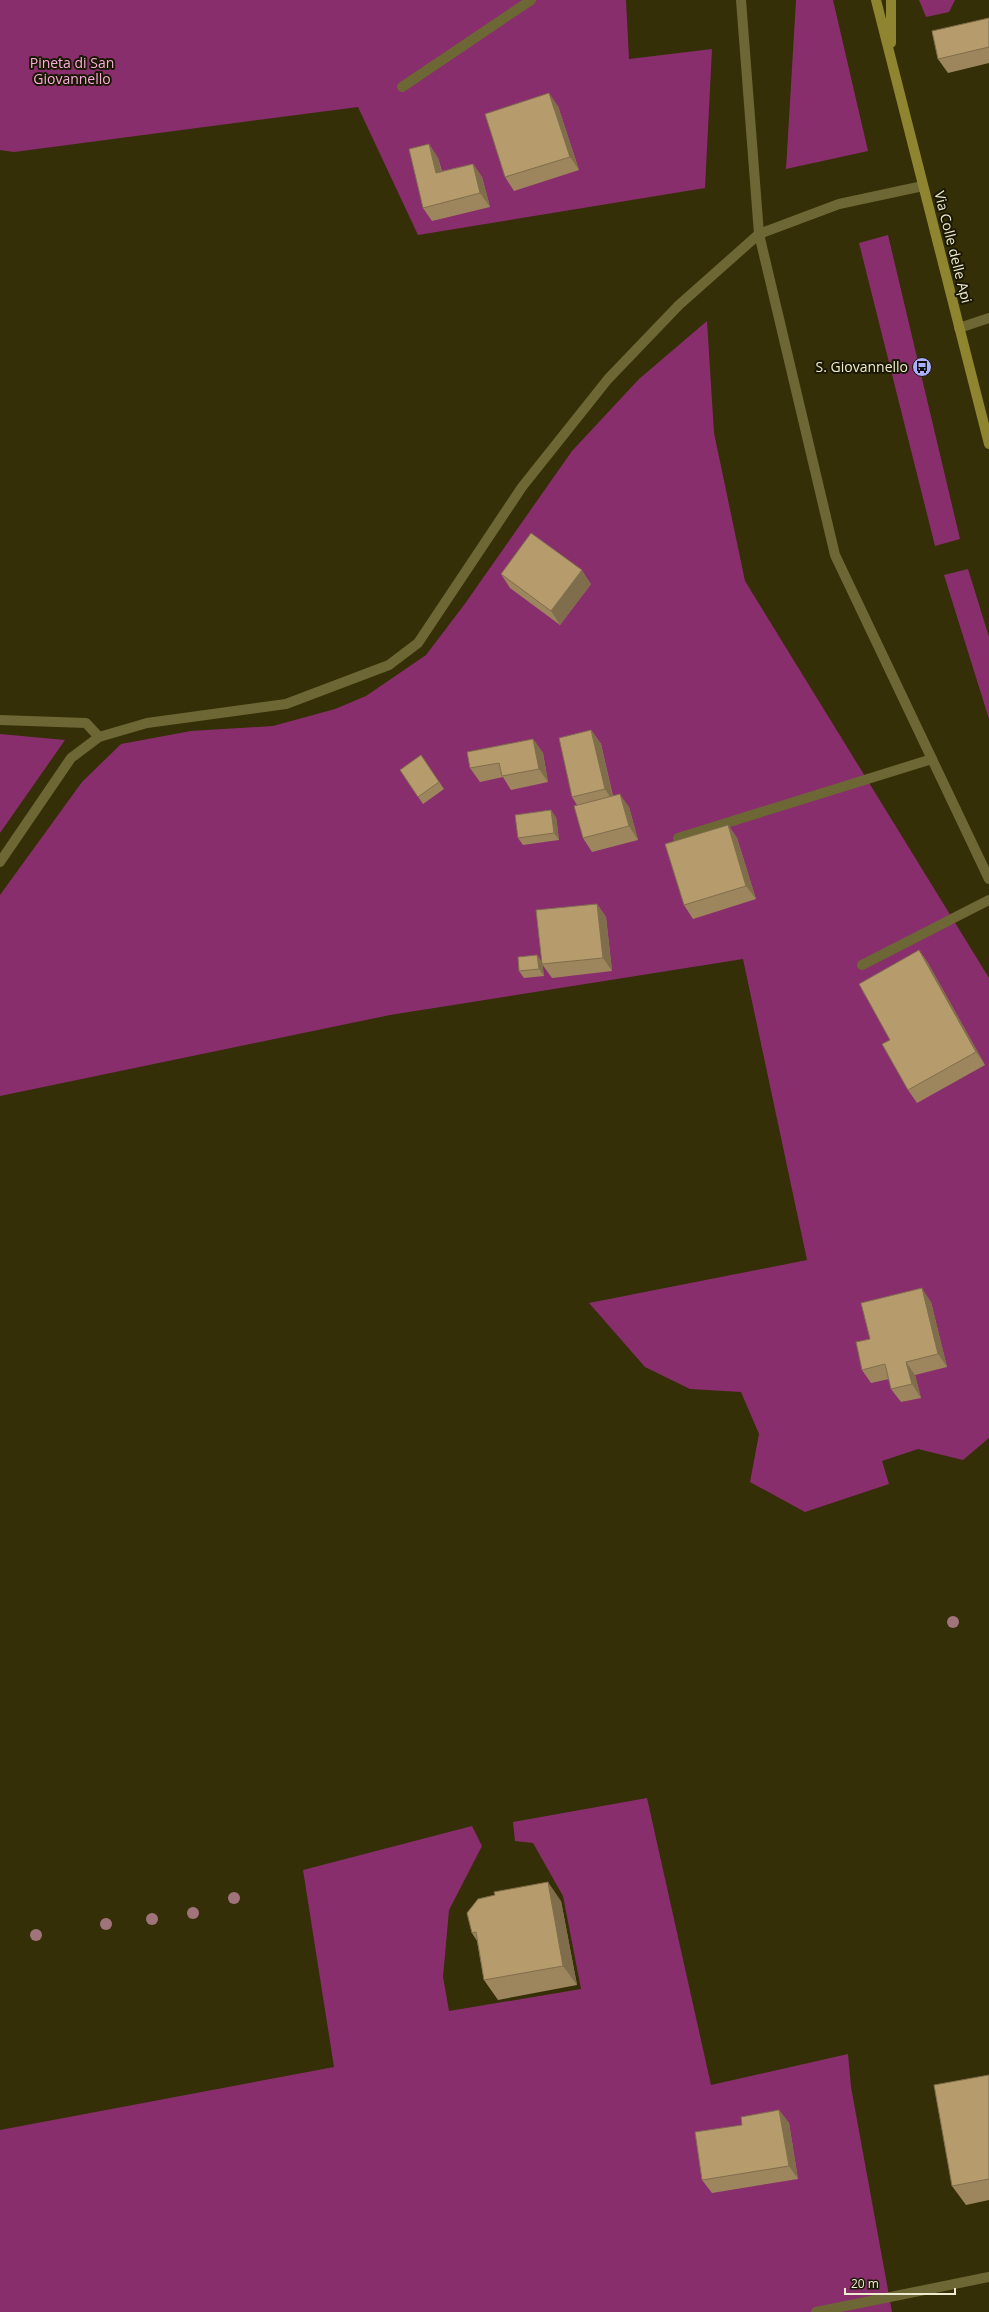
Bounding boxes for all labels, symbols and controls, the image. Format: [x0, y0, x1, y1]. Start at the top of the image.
park label: Pineta di San Giovannello [30, 53, 114, 88]
street label: Via Colle delle Api [930, 189, 977, 305]
bus stop icon: S. Giovannello [911, 356, 933, 378]
place label: S. Giovannello [816, 357, 908, 376]
scale bar [845, 2270, 955, 2296]
text: 20 m [851, 2275, 879, 2292]

